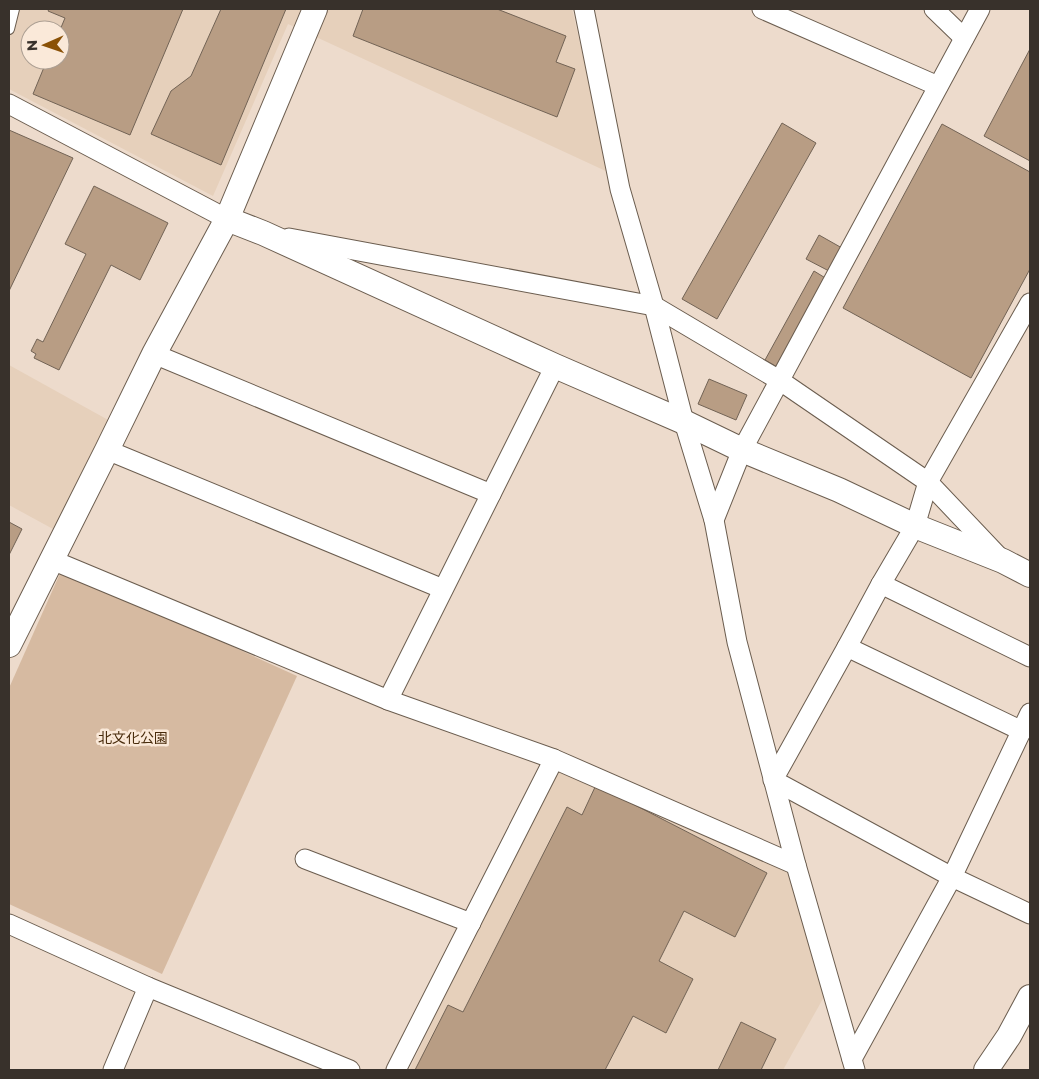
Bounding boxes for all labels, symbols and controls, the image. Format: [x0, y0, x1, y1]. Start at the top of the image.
north arrow [20, 20, 70, 70]
text: N [23, 39, 41, 51]
park label: 北文化公園 [98, 729, 168, 747]

